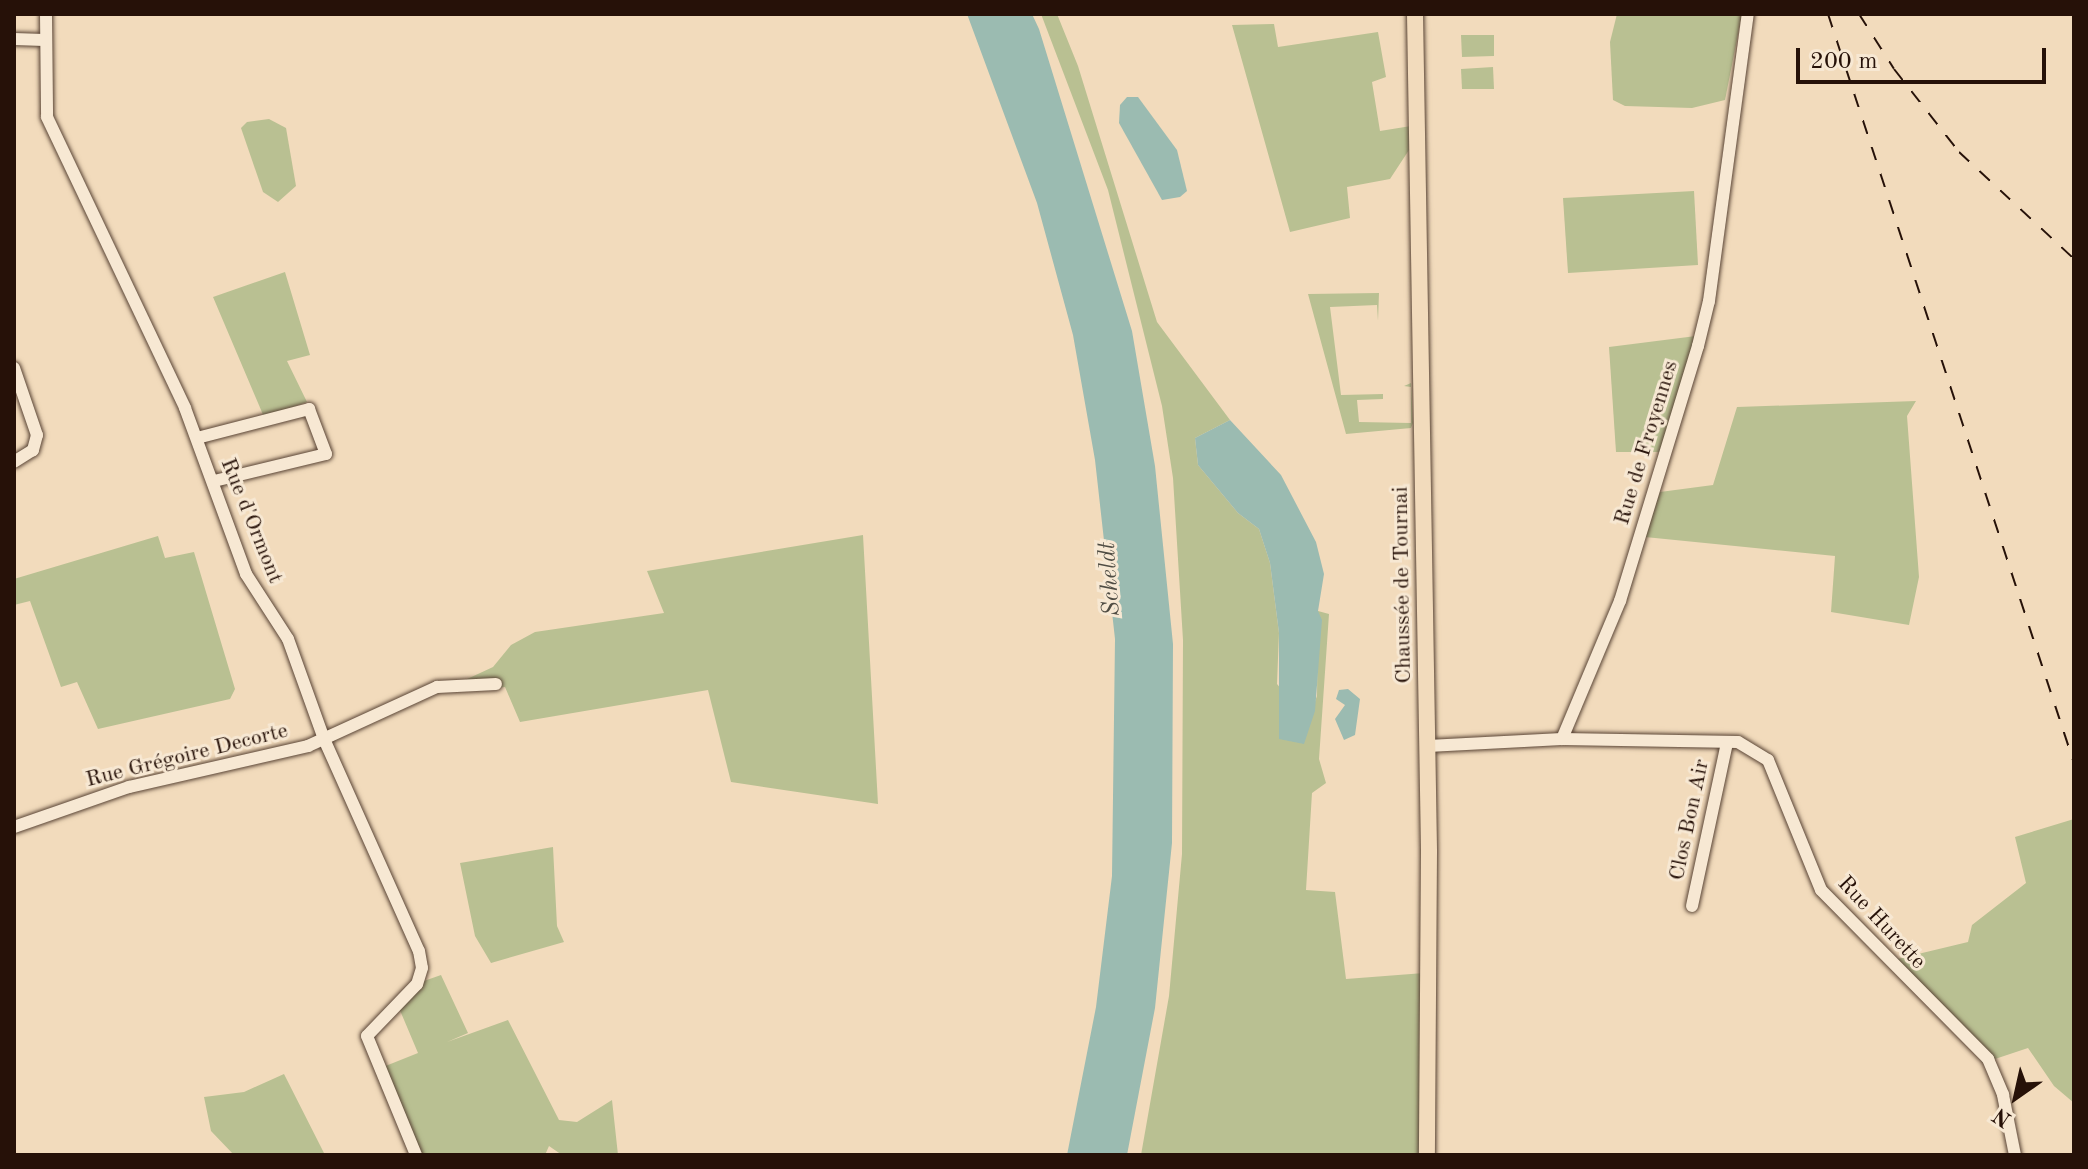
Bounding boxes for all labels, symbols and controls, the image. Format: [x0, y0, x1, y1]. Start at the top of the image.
scale bar [1800, 32, 2050, 82]
text: 200 m [1810, 50, 1878, 74]
street label: Rue de Froyennes [1609, 358, 1685, 528]
street label: Rue d'Ormont [214, 454, 288, 588]
street label: Chaussée de Tournai [1388, 486, 1418, 684]
water label: Scheldt [1094, 541, 1128, 617]
street label: Rue Grégoire Decorte [83, 718, 291, 794]
street label: Clos Bon Air [1664, 757, 1716, 883]
street label: Rue Hurette [1831, 871, 1931, 975]
north arrow [1976, 1057, 2056, 1137]
text: N [1989, 1103, 2016, 1131]

